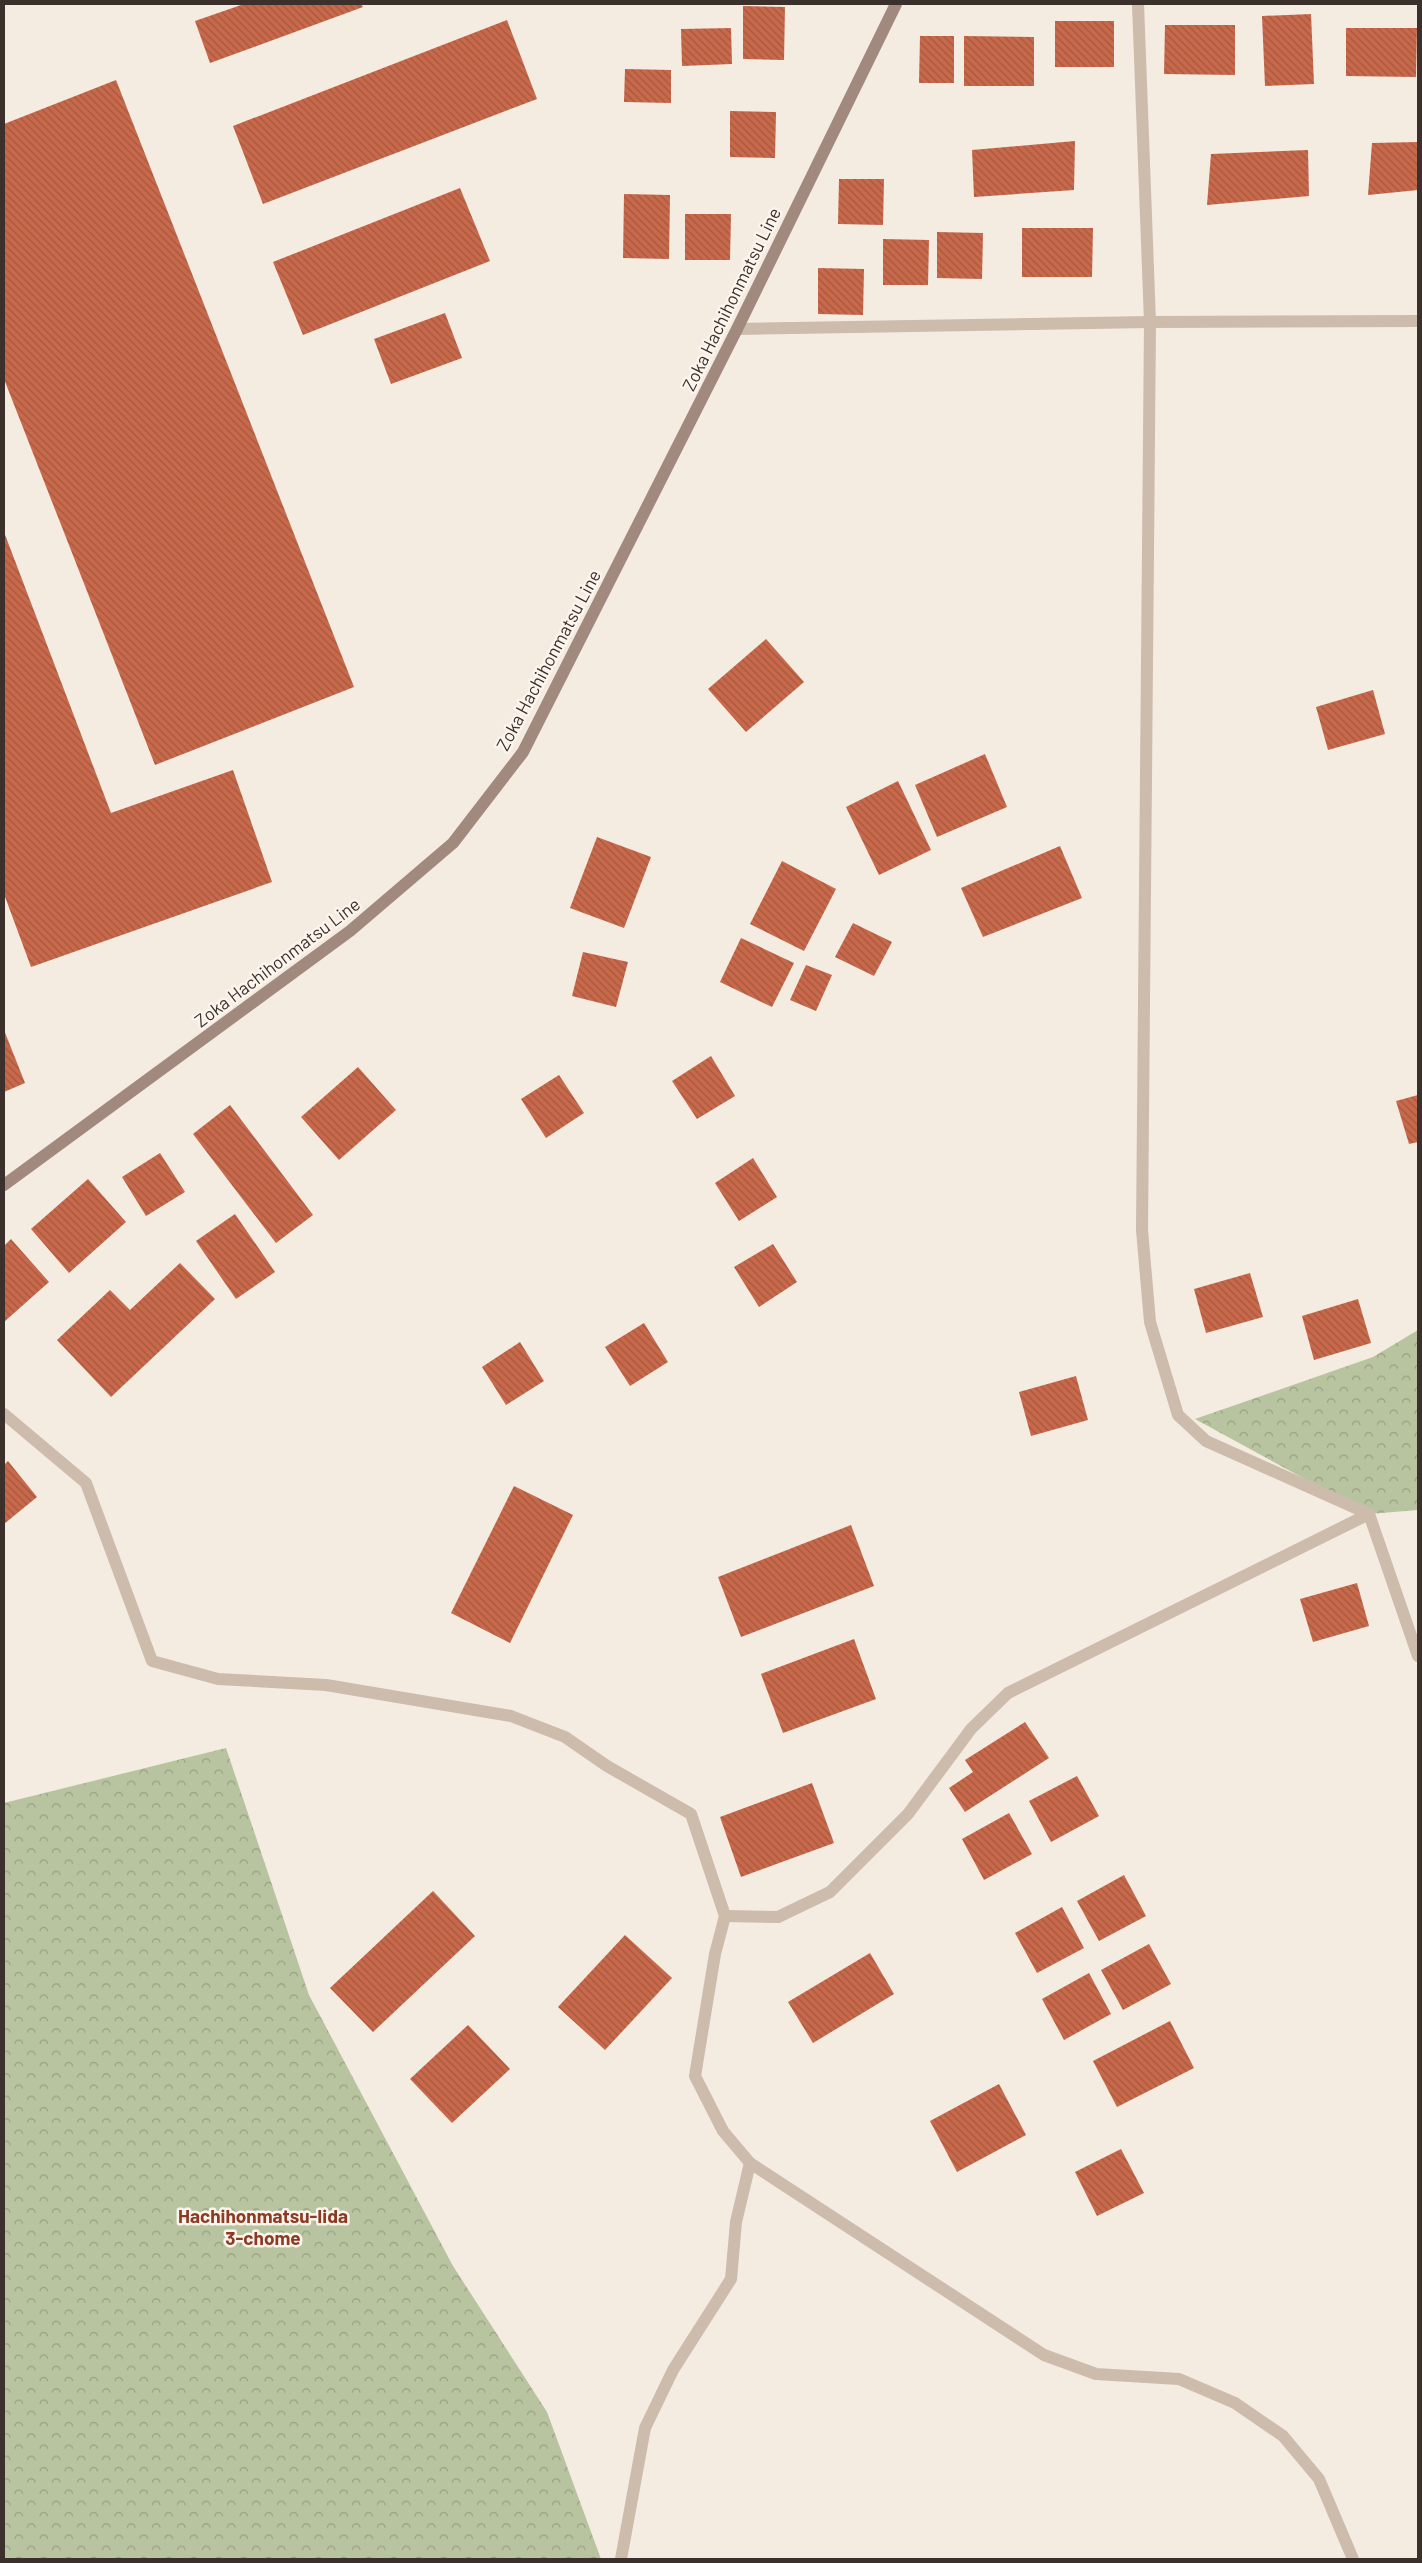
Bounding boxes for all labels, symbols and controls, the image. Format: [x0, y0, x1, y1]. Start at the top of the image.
street label: Zoka Hachihonmatsu Line [677, 204, 785, 394]
street label: Zoka Hachihonmatsu Line [491, 566, 605, 754]
street label: Zoka Hachihonmatsu Line [190, 893, 364, 1031]
district label: Hachihonmatsu-Iida 3-chome [178, 2204, 348, 2249]

